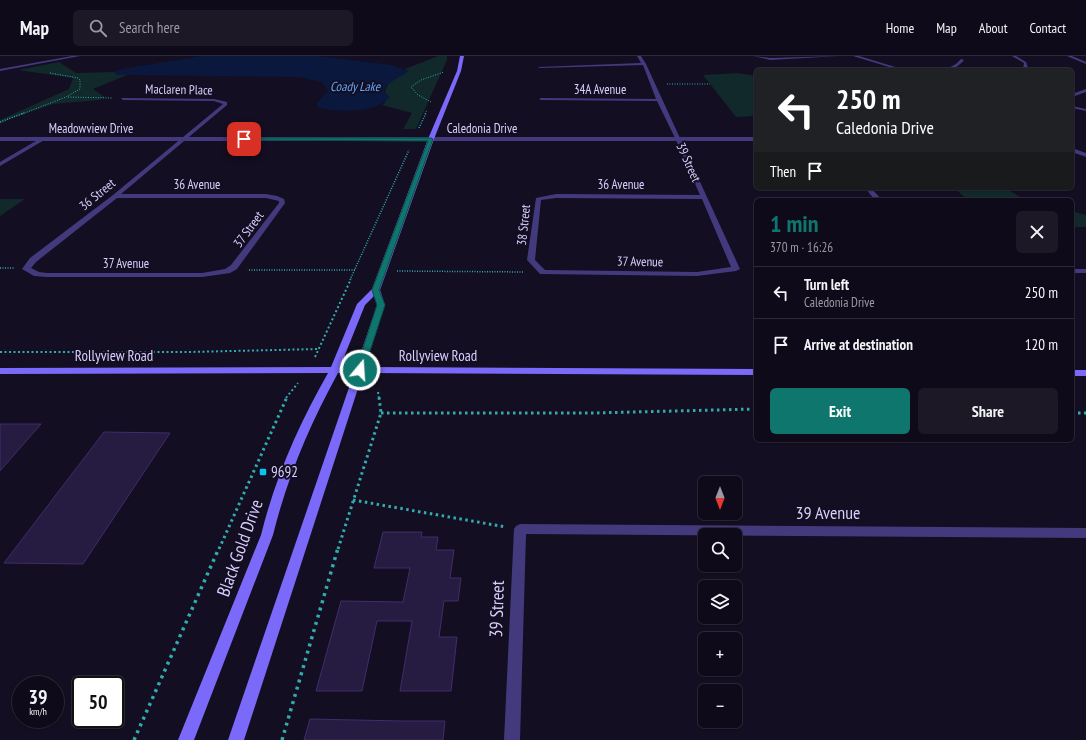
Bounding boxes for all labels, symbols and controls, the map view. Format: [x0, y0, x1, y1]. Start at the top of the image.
search box [73, 10, 353, 46]
text: Map [20, 16, 49, 40]
icon: search [87, 17, 109, 39]
text: Search here [119, 18, 180, 37]
text: Home [886, 19, 914, 37]
text: Map [936, 19, 957, 37]
text: About [979, 19, 1008, 37]
text: Contact [1030, 19, 1066, 37]
water label: Coady Lake [330, 78, 382, 95]
street label: Maclaren Place [145, 80, 213, 99]
text: 250 m [836, 80, 900, 117]
street label: 34A Avenue [574, 81, 626, 98]
icon: left [770, 84, 822, 136]
text: Caledonia Drive [836, 116, 934, 139]
street label: Meadowview Drive [49, 120, 133, 137]
street label: Caledonia Drive [447, 120, 517, 137]
pin [227, 122, 261, 156]
icon: arrive [233, 128, 255, 150]
street label: 39 Street [672, 140, 705, 185]
icon: arrive [804, 160, 826, 182]
text: Then [770, 162, 796, 181]
street label: 36 Street [76, 175, 119, 214]
street label: 36 Avenue [174, 176, 220, 193]
street label: 36 Avenue [598, 176, 644, 193]
street label: 38 Street [513, 203, 534, 247]
street label: 37 Street [230, 207, 268, 251]
text: 1 min [770, 208, 818, 239]
button: close [1016, 211, 1058, 253]
text: 370 m · 16:26 [770, 239, 833, 256]
street label: 37 Avenue [617, 253, 663, 270]
street label: 37 Avenue [103, 255, 149, 272]
text: Turn left [804, 275, 849, 294]
icon: left [770, 282, 792, 304]
text: 250 m [1025, 283, 1058, 302]
text: Caledonia Drive [804, 294, 875, 311]
icon: arrive [770, 334, 792, 356]
text: Arrive at destination [804, 335, 913, 354]
text: 120 m [1025, 335, 1058, 354]
street label: Rollyview Road [75, 346, 153, 365]
street label: Rollyview Road [399, 346, 477, 365]
position arrow [339, 349, 381, 391]
button: Exit [770, 388, 910, 434]
button: Share [918, 388, 1058, 434]
place label: 9692 [271, 462, 298, 481]
marker: 9692 [258, 467, 268, 477]
north arrow [698, 476, 742, 520]
map controls [698, 476, 742, 728]
street label: Black Gold Drive [211, 496, 268, 600]
street label: 39 Avenue [795, 501, 861, 524]
button: search [698, 528, 742, 572]
street label: 39 Street [484, 580, 509, 638]
button: layers [698, 580, 742, 624]
button: + [698, 632, 742, 676]
speed limit sign: 50 [72, 676, 124, 728]
text: 39 [28, 684, 48, 710]
button: − [698, 684, 742, 728]
text: km/h [29, 705, 47, 718]

